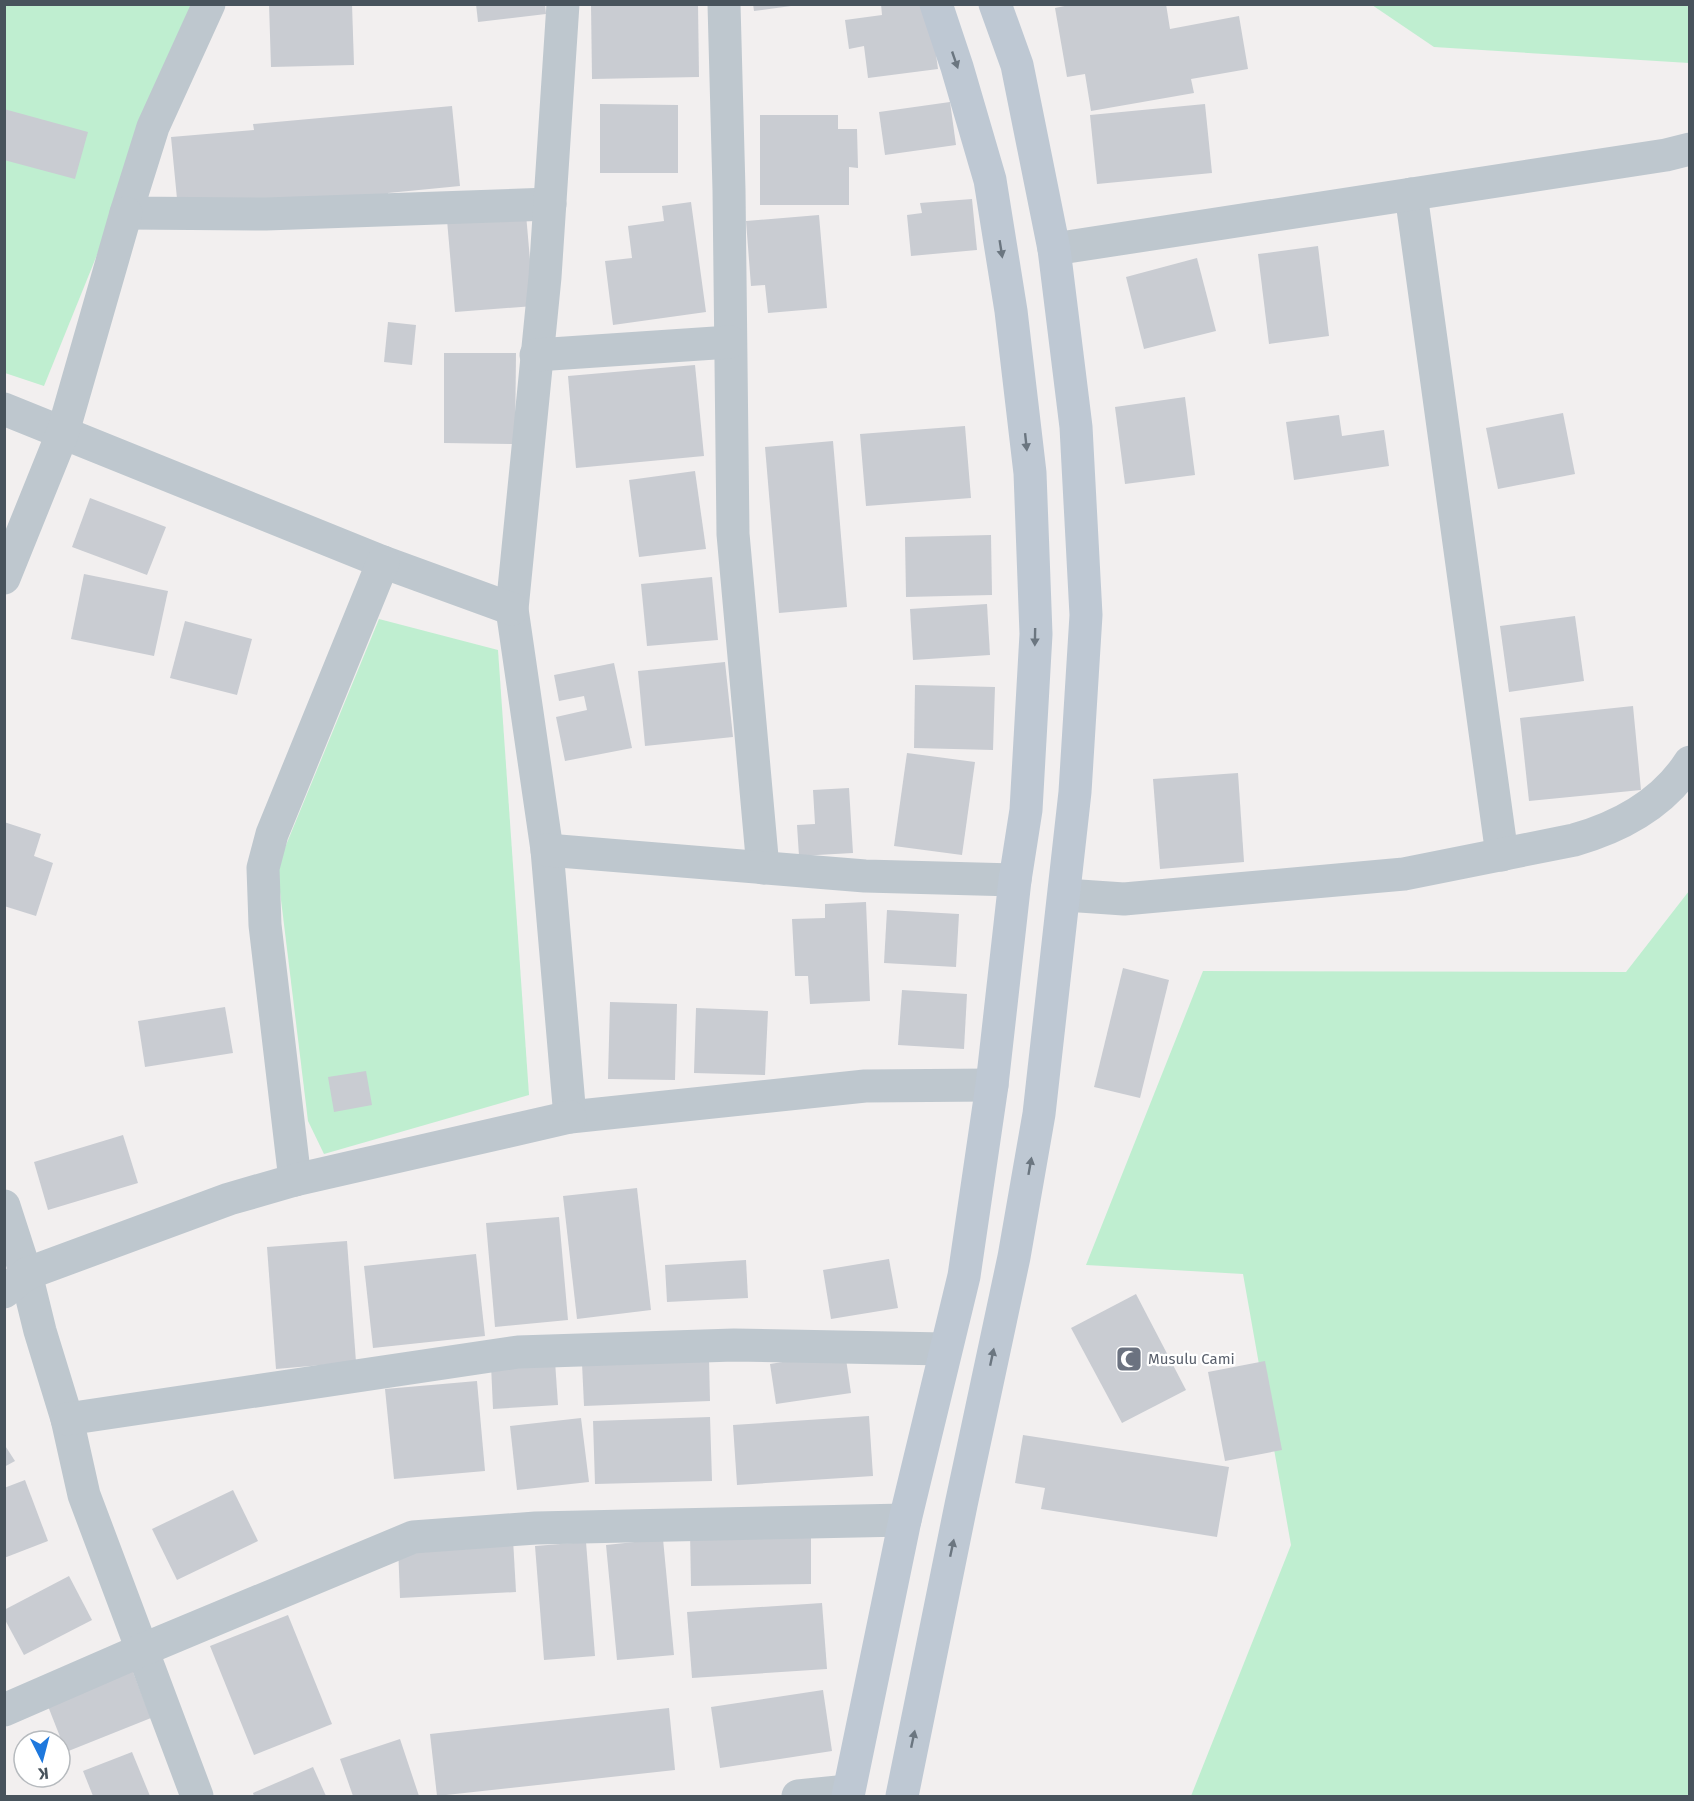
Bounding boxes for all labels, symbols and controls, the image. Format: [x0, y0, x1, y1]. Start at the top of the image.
one-way arrow [951, 51, 960, 69]
one-way arrow [997, 240, 1006, 259]
one-way arrow [1021, 433, 1031, 452]
one-way arrow [1030, 627, 1040, 646]
one-way arrow [1025, 1156, 1034, 1175]
mosque icon: Musulu Cami [1114, 1344, 1144, 1374]
one-way arrow [988, 1347, 997, 1366]
place label: Musulu Cami [1148, 1350, 1235, 1368]
one-way arrow [948, 1538, 957, 1557]
north arrow [12, 1729, 72, 1789]
one-way arrow [909, 1729, 918, 1748]
text: K [37, 1763, 50, 1783]

